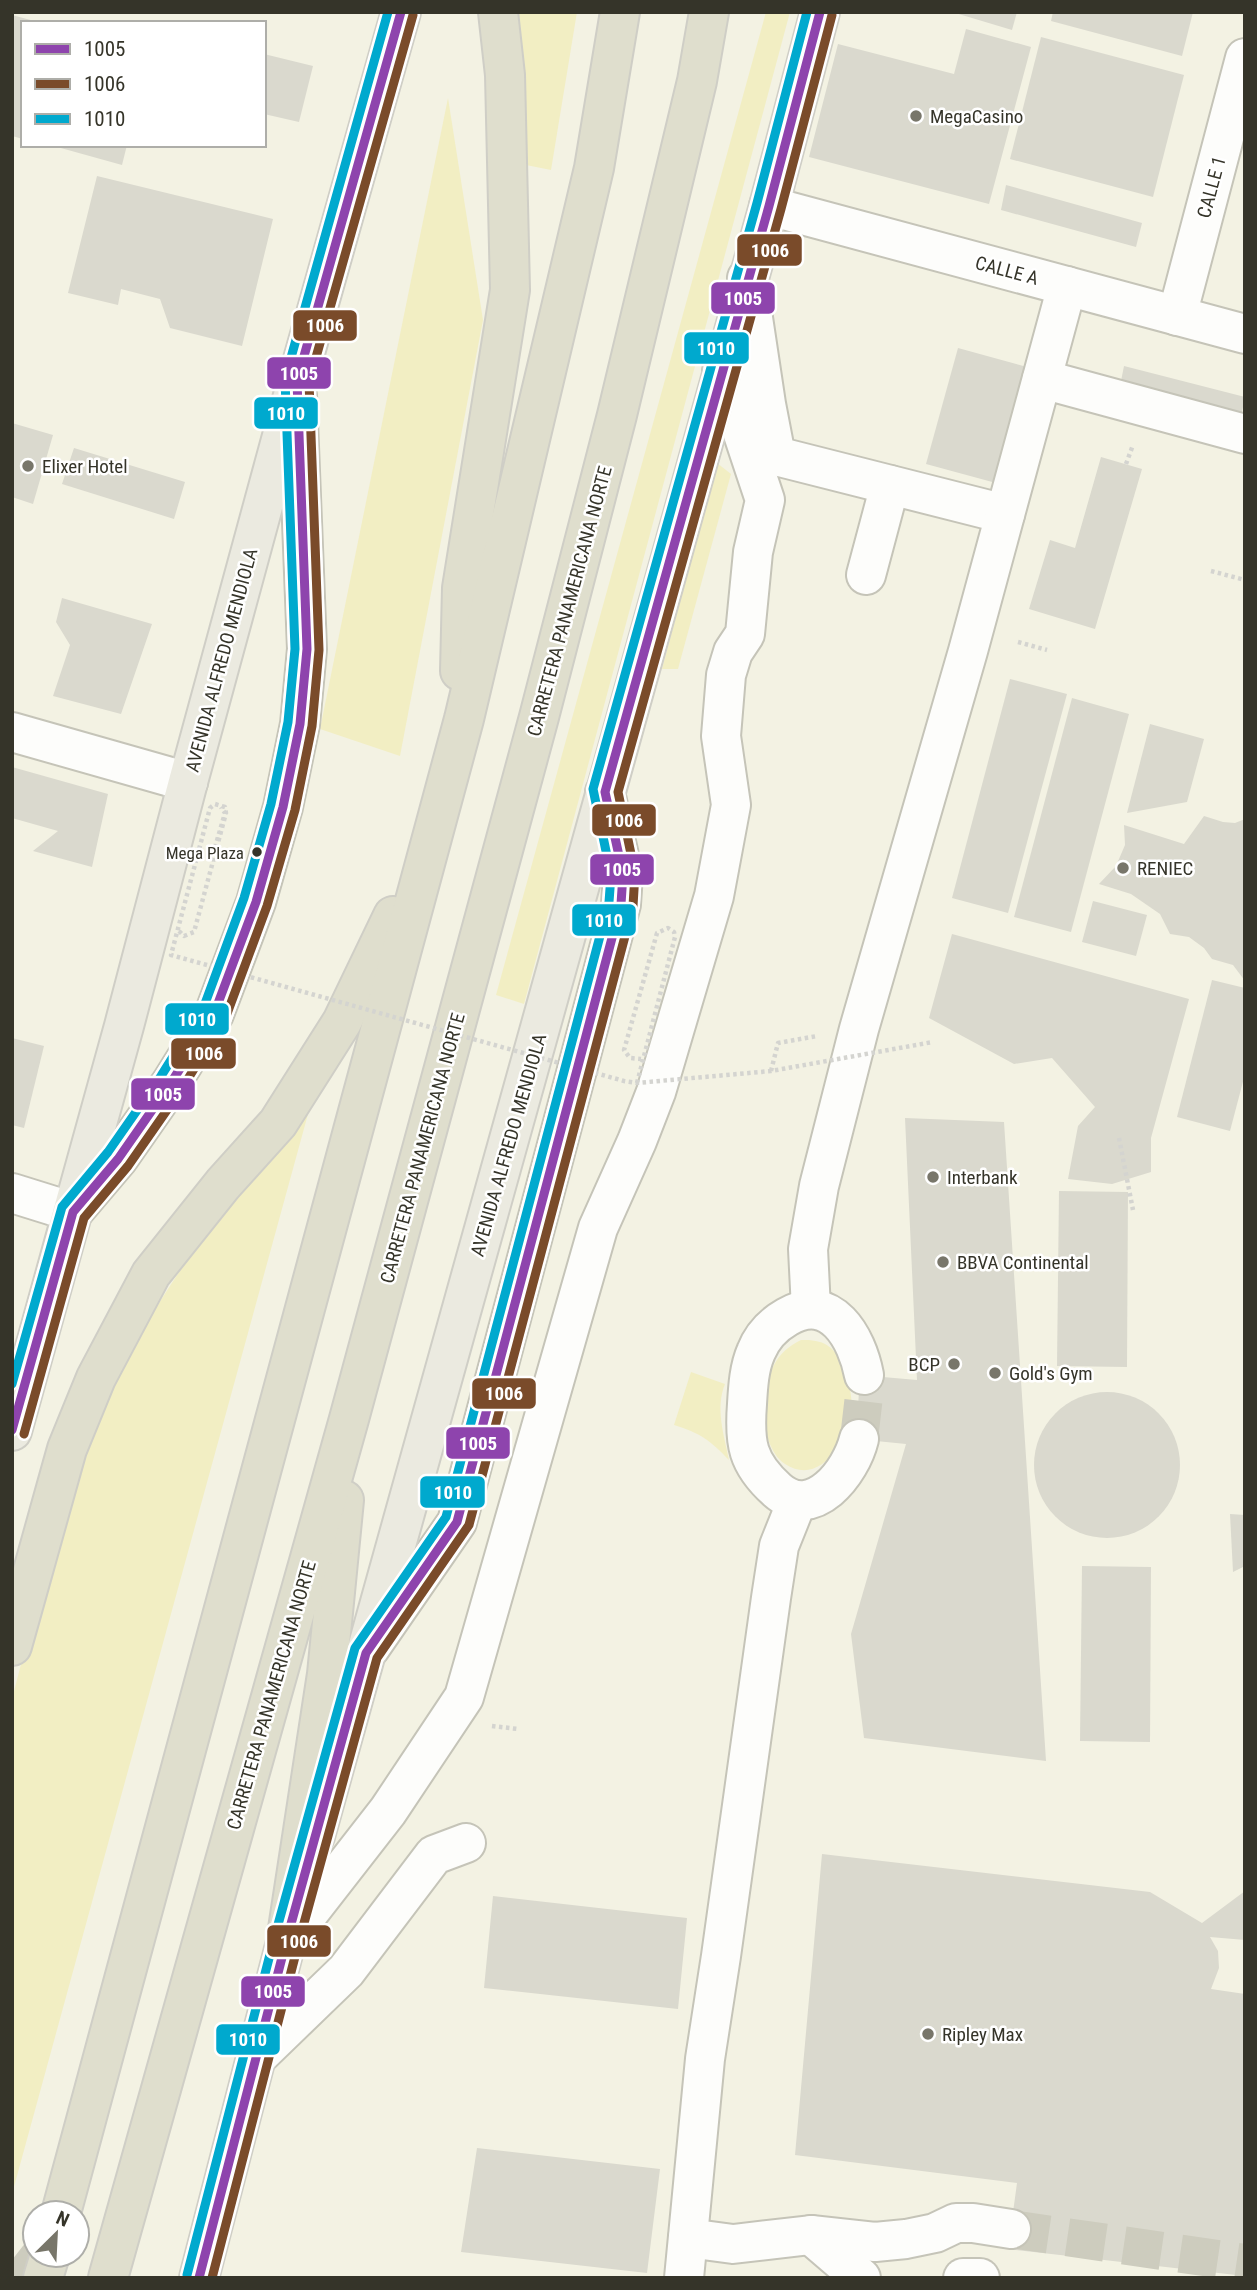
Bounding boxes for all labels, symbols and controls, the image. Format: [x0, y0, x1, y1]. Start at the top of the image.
legend [21, 21, 266, 147]
text: 1005 [84, 37, 125, 61]
text: 1006 [84, 72, 125, 96]
place label: MegaCasino [930, 105, 1023, 128]
text: 1010 [84, 107, 125, 131]
marker: MegaCasino [908, 108, 924, 124]
street label: CALLE 1 [1192, 154, 1231, 221]
line badge: 1006 [736, 233, 803, 267]
text: 1006 [751, 239, 789, 262]
street label: CALLE A [973, 251, 1041, 290]
line badge: 1005 [710, 281, 776, 315]
text: 1005 [724, 287, 762, 310]
line badge: 1006 [292, 309, 358, 342]
text: 1006 [306, 314, 344, 337]
line badge: 1010 [683, 331, 750, 365]
text: 1010 [697, 337, 735, 360]
line badge: 1005 [266, 356, 332, 390]
text: 1005 [280, 362, 318, 385]
line badge: 1010 [253, 396, 319, 430]
text: 1010 [267, 402, 305, 425]
place label: Elixer Hotel [42, 455, 128, 478]
marker: Elixer Hotel [20, 458, 36, 474]
street label: CARRETERA PANAMERICANA NORTE [522, 463, 617, 739]
street label: AVENIDA ALFREDO MENDIOLA [181, 546, 262, 775]
line badge: 1006 [591, 803, 657, 837]
text: 1006 [605, 809, 643, 832]
place label: Mega Plaza [166, 843, 244, 863]
marker: Mega Plaza [250, 845, 264, 859]
line badge: 1005 [589, 853, 655, 886]
place label: RENIEC [1137, 857, 1193, 880]
text: 1005 [603, 858, 641, 881]
marker: RENIEC [1115, 860, 1131, 876]
line badge: 1010 [571, 903, 637, 937]
text: 1010 [585, 909, 623, 932]
line badge: 1010 [164, 1002, 230, 1036]
text: 1010 [178, 1008, 216, 1031]
street label: CARRETERA PANAMERICANA NORTE [375, 1010, 470, 1286]
street label: AVENIDA ALFREDO MENDIOLA [466, 1031, 551, 1259]
line badge: 1006 [170, 1037, 237, 1070]
text: 1006 [185, 1042, 223, 1065]
line badge: 1005 [130, 1077, 196, 1111]
text: 1005 [144, 1083, 182, 1106]
place label: Interbank [947, 1166, 1018, 1189]
marker: Interbank [925, 1169, 941, 1185]
place label: BBVA Continental [957, 1251, 1089, 1274]
marker: BBVA Continental [935, 1254, 951, 1270]
place label: BCP [908, 1353, 940, 1376]
marker: BCP [946, 1356, 962, 1372]
place label: Gold's Gym [1009, 1362, 1093, 1385]
marker: Gold's Gym [987, 1365, 1003, 1381]
line badge: 1006 [471, 1377, 537, 1410]
text: 1006 [485, 1382, 523, 1405]
line badge: 1005 [445, 1426, 511, 1460]
text: 1005 [459, 1432, 497, 1455]
line badge: 1010 [419, 1475, 486, 1509]
text: 1010 [434, 1481, 472, 1504]
street label: CARRETERA PANAMERICANA NORTE [222, 1558, 321, 1832]
line badge: 1006 [266, 1924, 332, 1958]
text: 1006 [280, 1930, 318, 1953]
line badge: 1005 [240, 1975, 306, 2008]
text: 1005 [254, 1980, 292, 2003]
line badge: 1010 [215, 2023, 281, 2056]
place label: Ripley Max [942, 2023, 1023, 2046]
marker: Ripley Max [920, 2026, 936, 2042]
text: 1010 [229, 2028, 267, 2051]
north arrow [21, 2199, 91, 2269]
text: N [53, 2206, 73, 2232]

